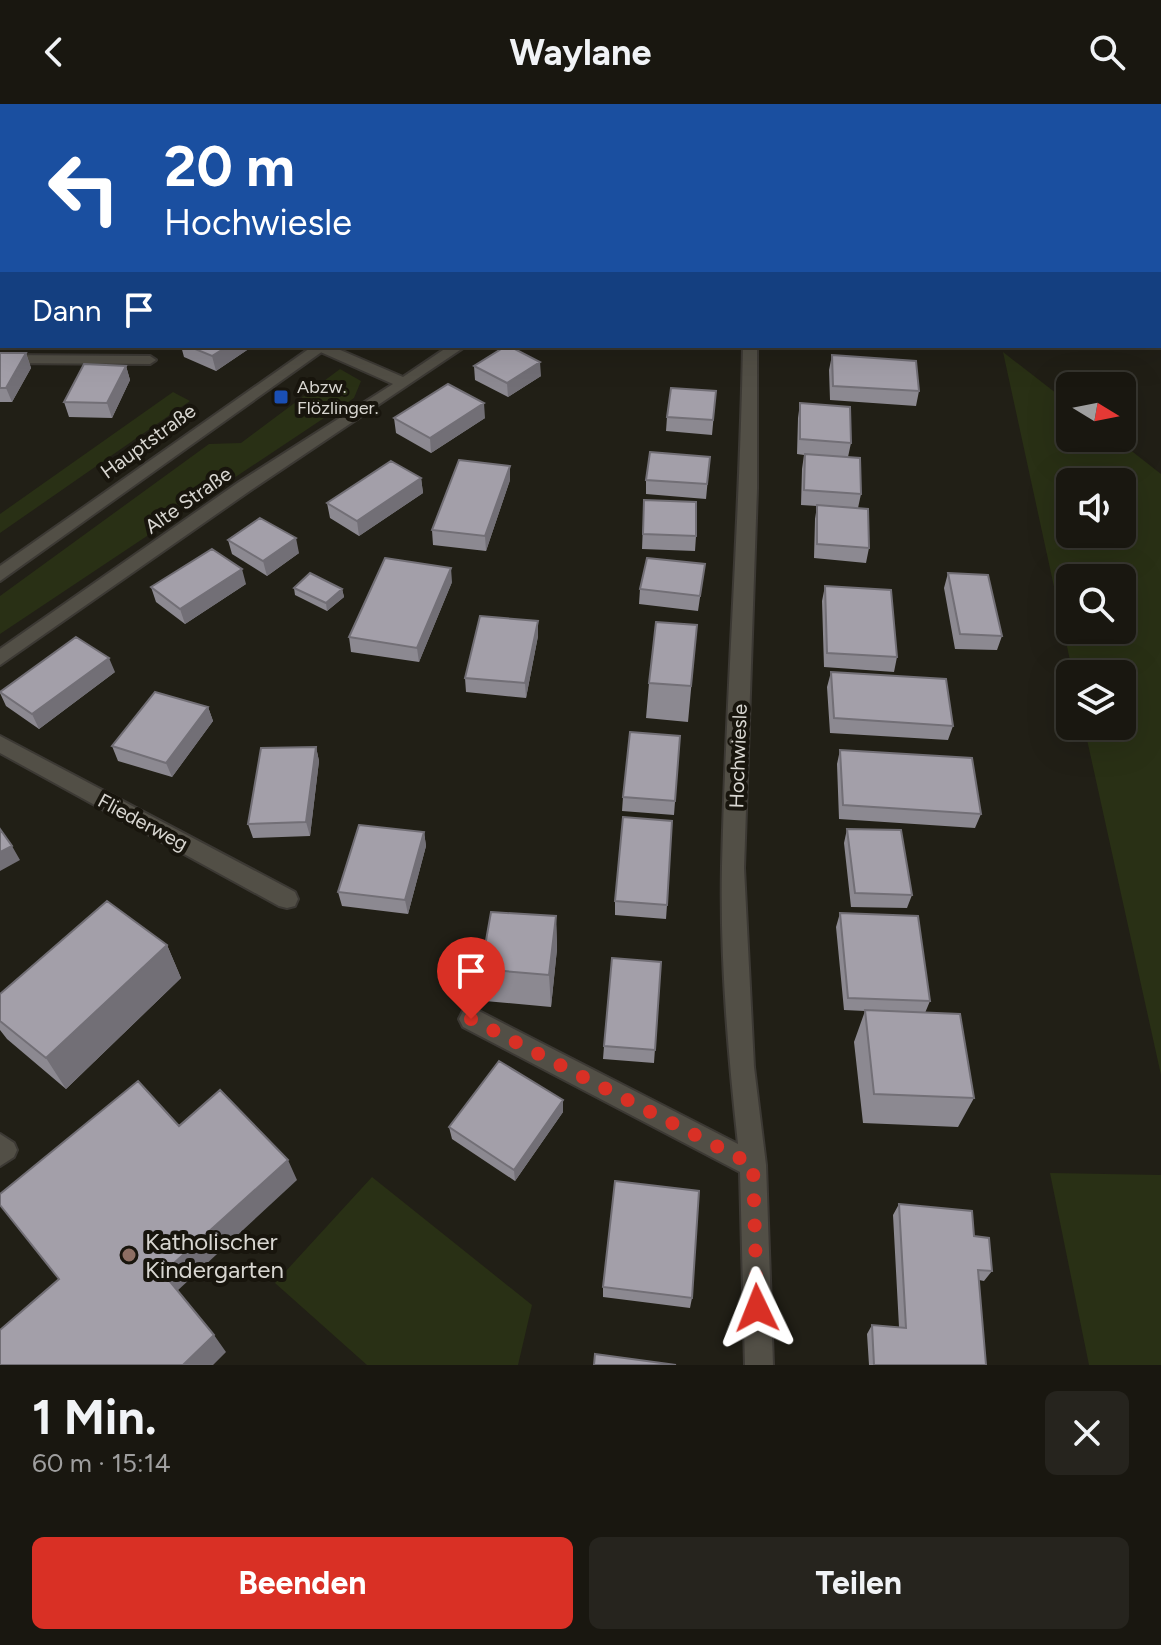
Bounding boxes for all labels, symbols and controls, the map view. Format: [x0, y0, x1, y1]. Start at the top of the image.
icon: back [32, 30, 76, 74]
icon: search [1085, 30, 1129, 74]
text: Waylane [510, 31, 651, 74]
text: 20 m [164, 133, 295, 200]
icon: left [32, 136, 136, 240]
text: Hochwiesle [164, 201, 352, 244]
icon: arrive [117, 288, 161, 332]
text: Dann [32, 292, 101, 329]
north arrow [1056, 372, 1136, 452]
map controls [1056, 372, 1136, 740]
place label: Abzw. Flözlinger. [297, 376, 378, 419]
marker: Abzw. Flözlinger. [272, 388, 290, 406]
street label: Hauptstraße [96, 398, 200, 484]
street label: Alte Straße [140, 461, 236, 539]
button: sound [1056, 468, 1136, 548]
button: search [1056, 564, 1136, 644]
button: layers [1056, 660, 1136, 740]
street label: Hochwiesle [724, 703, 752, 809]
street label: Fliederweg [94, 788, 192, 856]
pin [437, 937, 505, 1019]
icon: arrive [449, 949, 493, 993]
place label: Katholischer Kindergarten [145, 1227, 284, 1284]
marker: Katholischer Kindergarten [120, 1246, 138, 1264]
position arrow [715, 1266, 799, 1350]
text: 1 Min. [32, 1388, 157, 1446]
button: close [1045, 1391, 1129, 1475]
text: 60 m · 15:14 [32, 1447, 171, 1479]
button: Beenden [32, 1537, 573, 1629]
button: Teilen [589, 1537, 1129, 1629]

